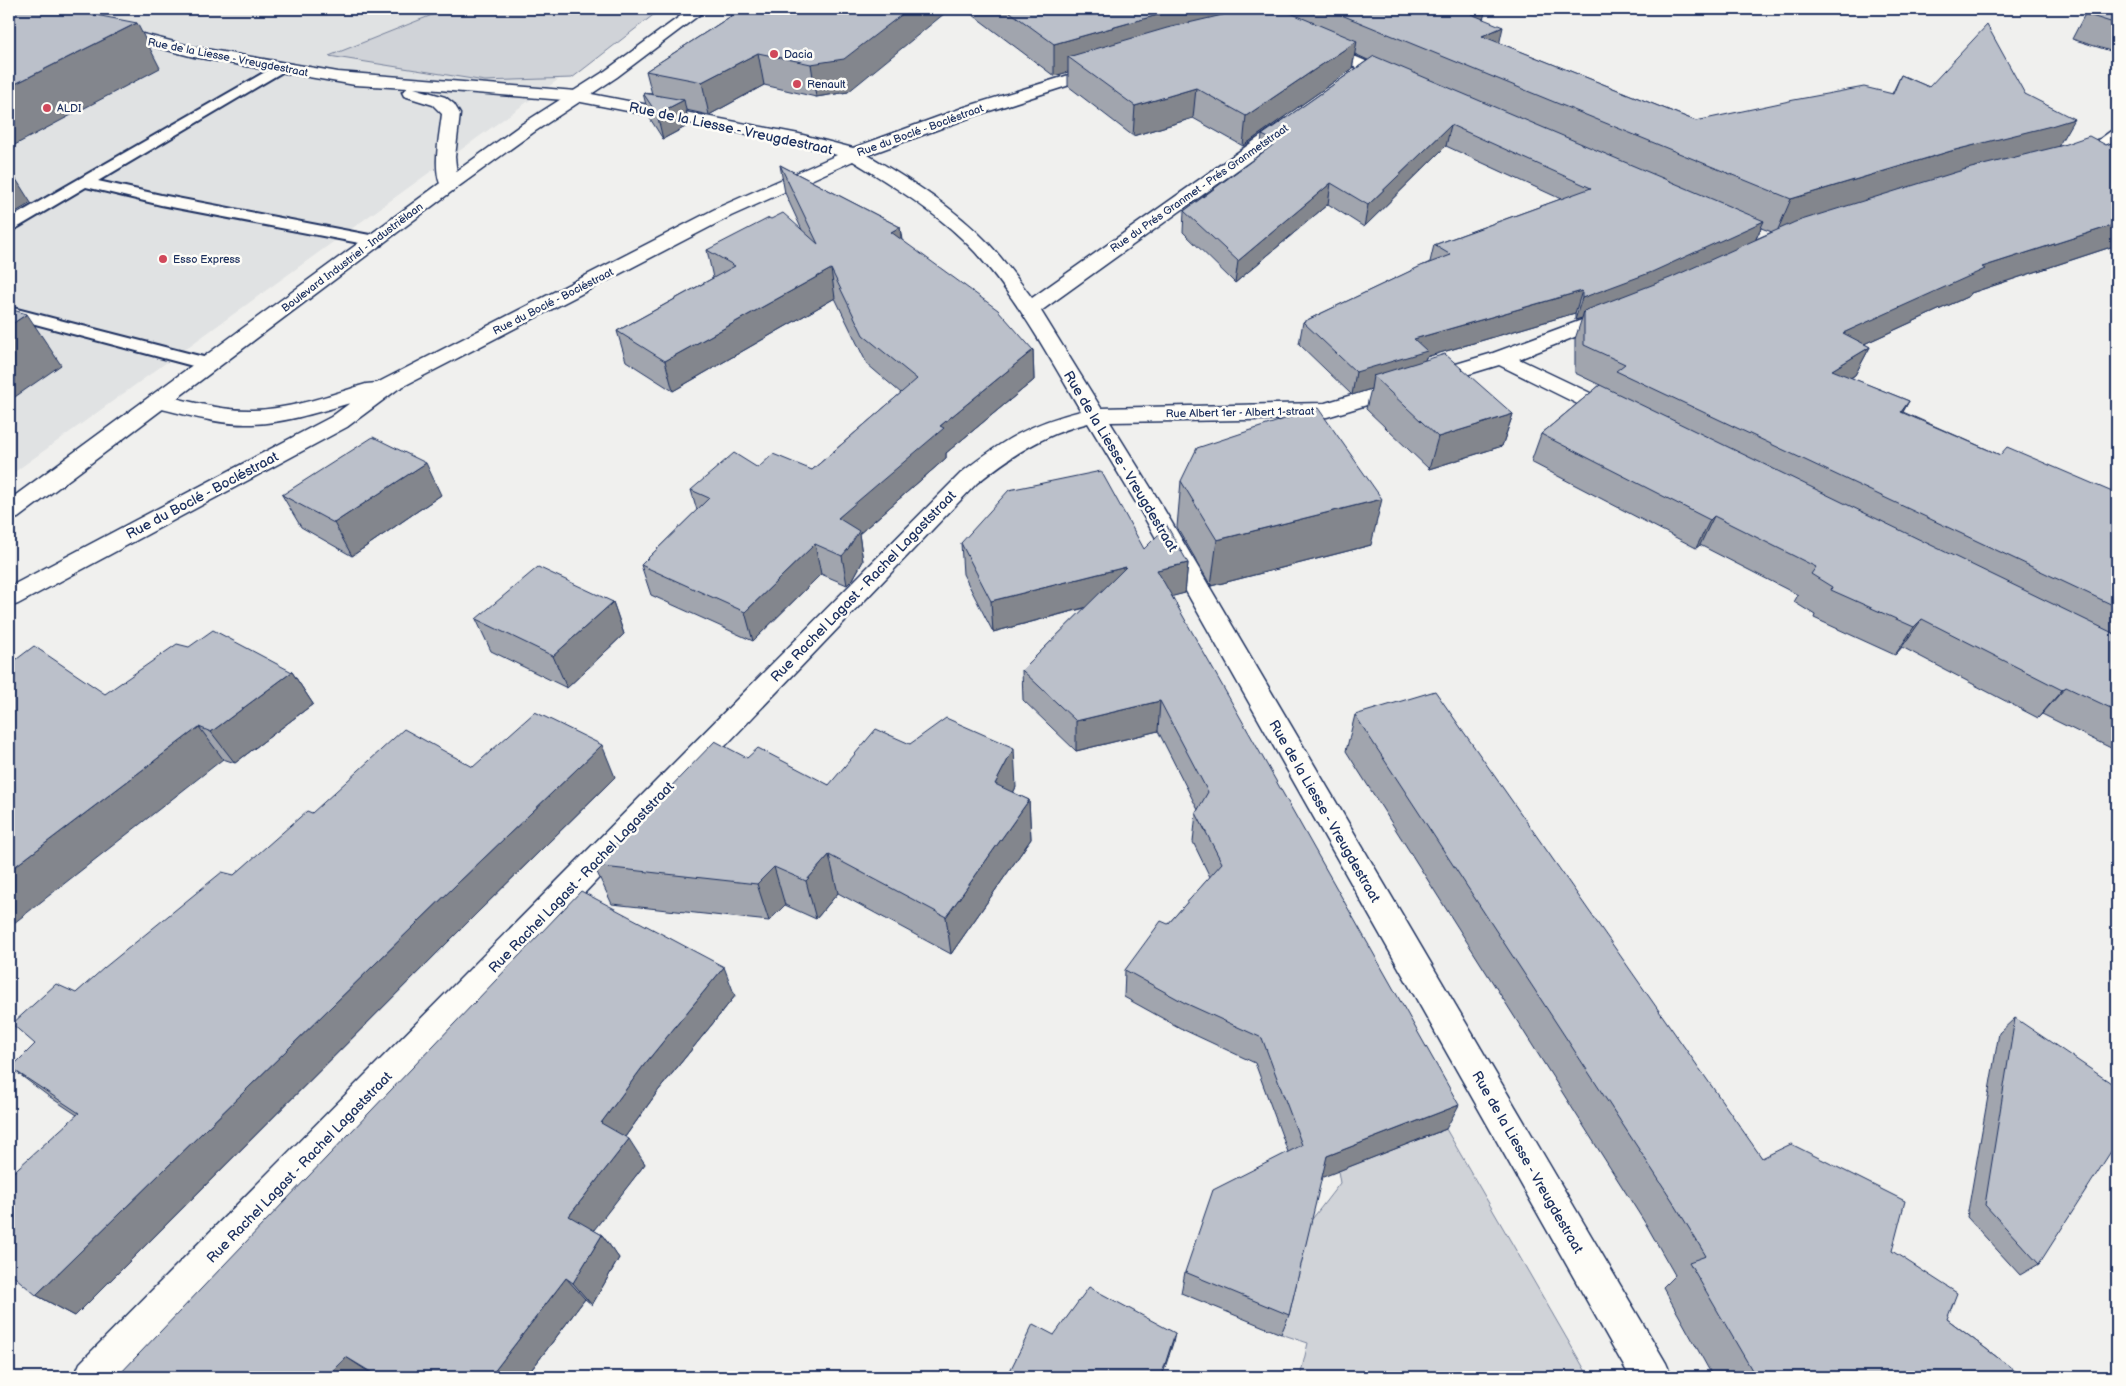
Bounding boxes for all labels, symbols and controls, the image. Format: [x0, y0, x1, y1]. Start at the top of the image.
street label: Rue de la Liesse - Vreugdestraat [147, 36, 310, 80]
marker: Dacia [768, 48, 780, 60]
place label: Dacia [784, 48, 813, 61]
marker: Renault [791, 78, 803, 90]
place label: Renault [807, 78, 846, 91]
street label: Rue de la Liesse - Vreugdestraat [628, 99, 835, 159]
street label: Rue du Boclé - Bocléstraat [855, 101, 986, 159]
marker: ALDI [41, 102, 53, 114]
place label: ALDI [57, 102, 82, 115]
street label: Rue du Prés Granmet - Prés Granmetstraat [1108, 121, 1291, 255]
street label: Boulevard Industriel - Industriëlaan [279, 200, 426, 315]
marker: Esso Express [157, 253, 169, 265]
place label: Esso Express [173, 253, 241, 266]
street label: Rue du Boclé - Bocléstraat [491, 265, 616, 338]
street label: Rue de la Liesse - Vreugdestraat [1060, 368, 1182, 555]
street label: Rue Albert 1er - Albert 1-straat [1166, 405, 1315, 420]
street label: Rue du Boclé - Bocléstraat [123, 448, 282, 543]
street label: Rue Rachel Lagast - Rachel Lagaststraat [767, 487, 960, 686]
street label: Rue de la Liesse - Vreugdestraat [1265, 717, 1384, 906]
street label: Rue Rachel Lagast - Rachel Lagaststraat [485, 778, 678, 977]
street label: Rue Rachel Lagast - Rachel Lagaststraat [203, 1068, 396, 1267]
street label: Rue de la Liesse - Vreugdestraat [1468, 1068, 1587, 1257]

